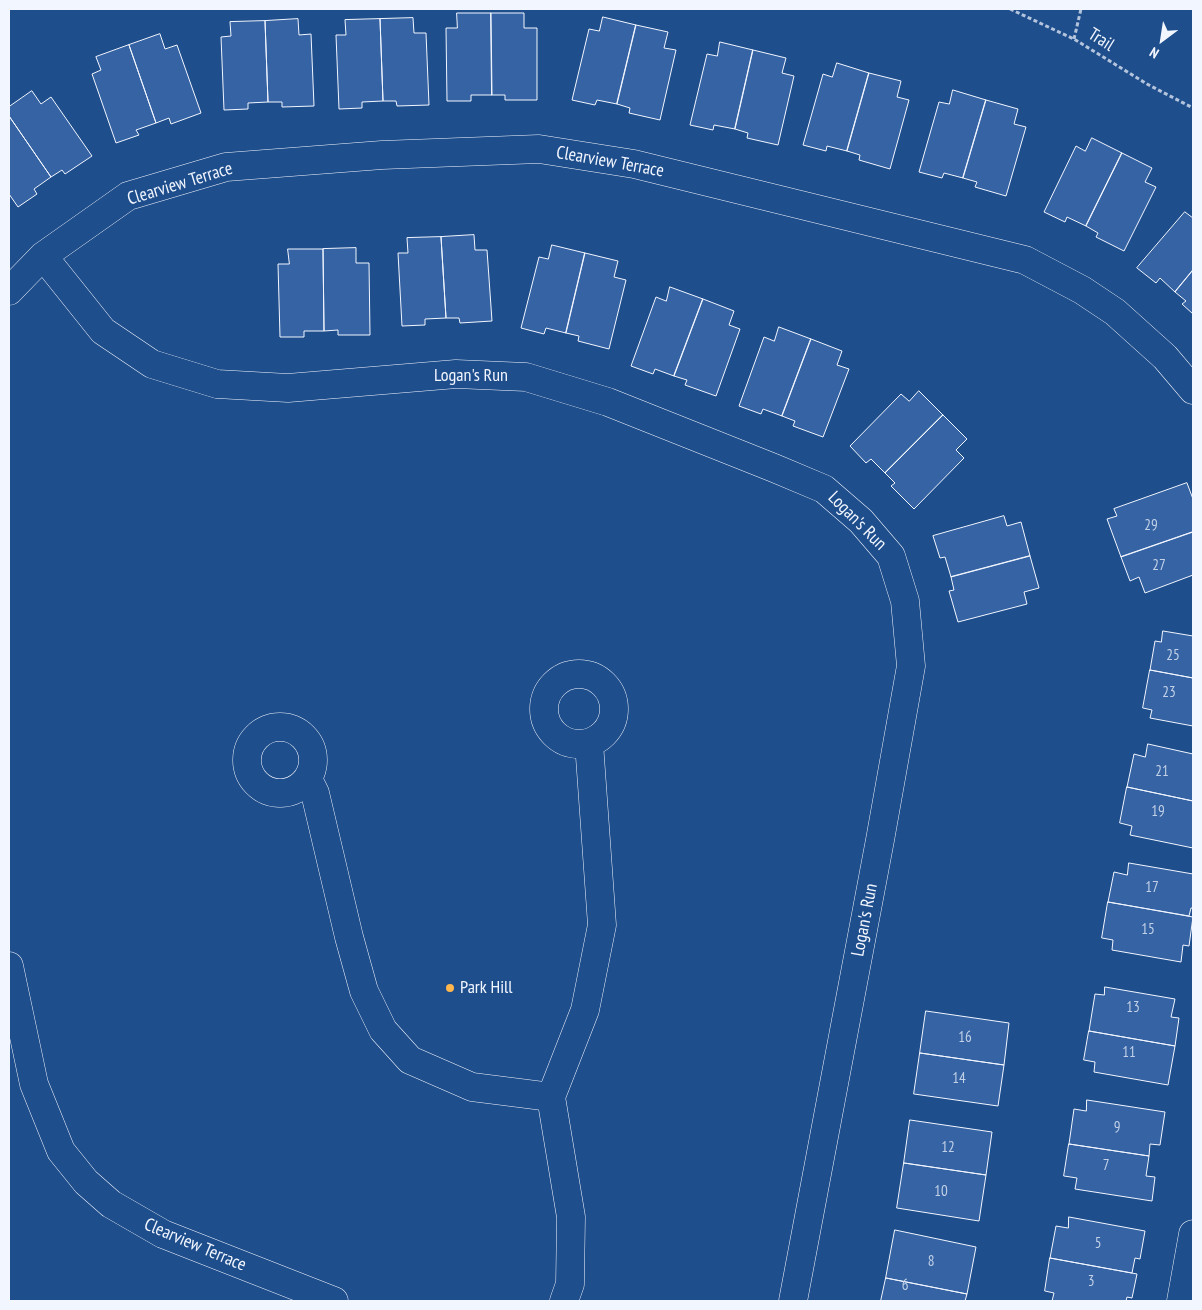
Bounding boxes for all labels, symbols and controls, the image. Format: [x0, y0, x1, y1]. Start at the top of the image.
north arrow [1137, 15, 1187, 65]
street label: Trail [1084, 24, 1118, 56]
text: N [1146, 43, 1162, 63]
street label: Clearview Terrace [555, 142, 665, 182]
street label: Clearview Terrace [125, 158, 235, 210]
street label: Logan's Run [434, 365, 508, 387]
street label: Logan's Run [823, 487, 891, 555]
house number: 29 [1144, 517, 1158, 535]
house number: 27 [1152, 557, 1166, 575]
house number: 25 [1166, 647, 1180, 665]
house number: 23 [1162, 684, 1176, 702]
house number: 21 [1155, 763, 1169, 781]
house number: 19 [1151, 803, 1165, 821]
house number: 17 [1145, 879, 1159, 897]
street label: Logan's Run [847, 882, 883, 958]
house number: 15 [1141, 921, 1155, 939]
place label: Park Hill [460, 977, 513, 999]
marker: Park Hill [444, 982, 456, 994]
house number: 13 [1126, 999, 1140, 1017]
house number: 16 [958, 1029, 972, 1047]
house number: 11 [1122, 1044, 1136, 1062]
house number: 14 [952, 1070, 966, 1088]
house number: 9 [1114, 1119, 1120, 1137]
house number: 12 [941, 1139, 955, 1157]
house number: 7 [1103, 1157, 1109, 1175]
house number: 10 [934, 1183, 948, 1201]
street label: Clearview Terrace [141, 1214, 249, 1276]
house number: 5 [1095, 1235, 1101, 1253]
house number: 8 [928, 1253, 934, 1271]
house number: 3 [1088, 1273, 1094, 1291]
house number: 6 [902, 1277, 908, 1295]

